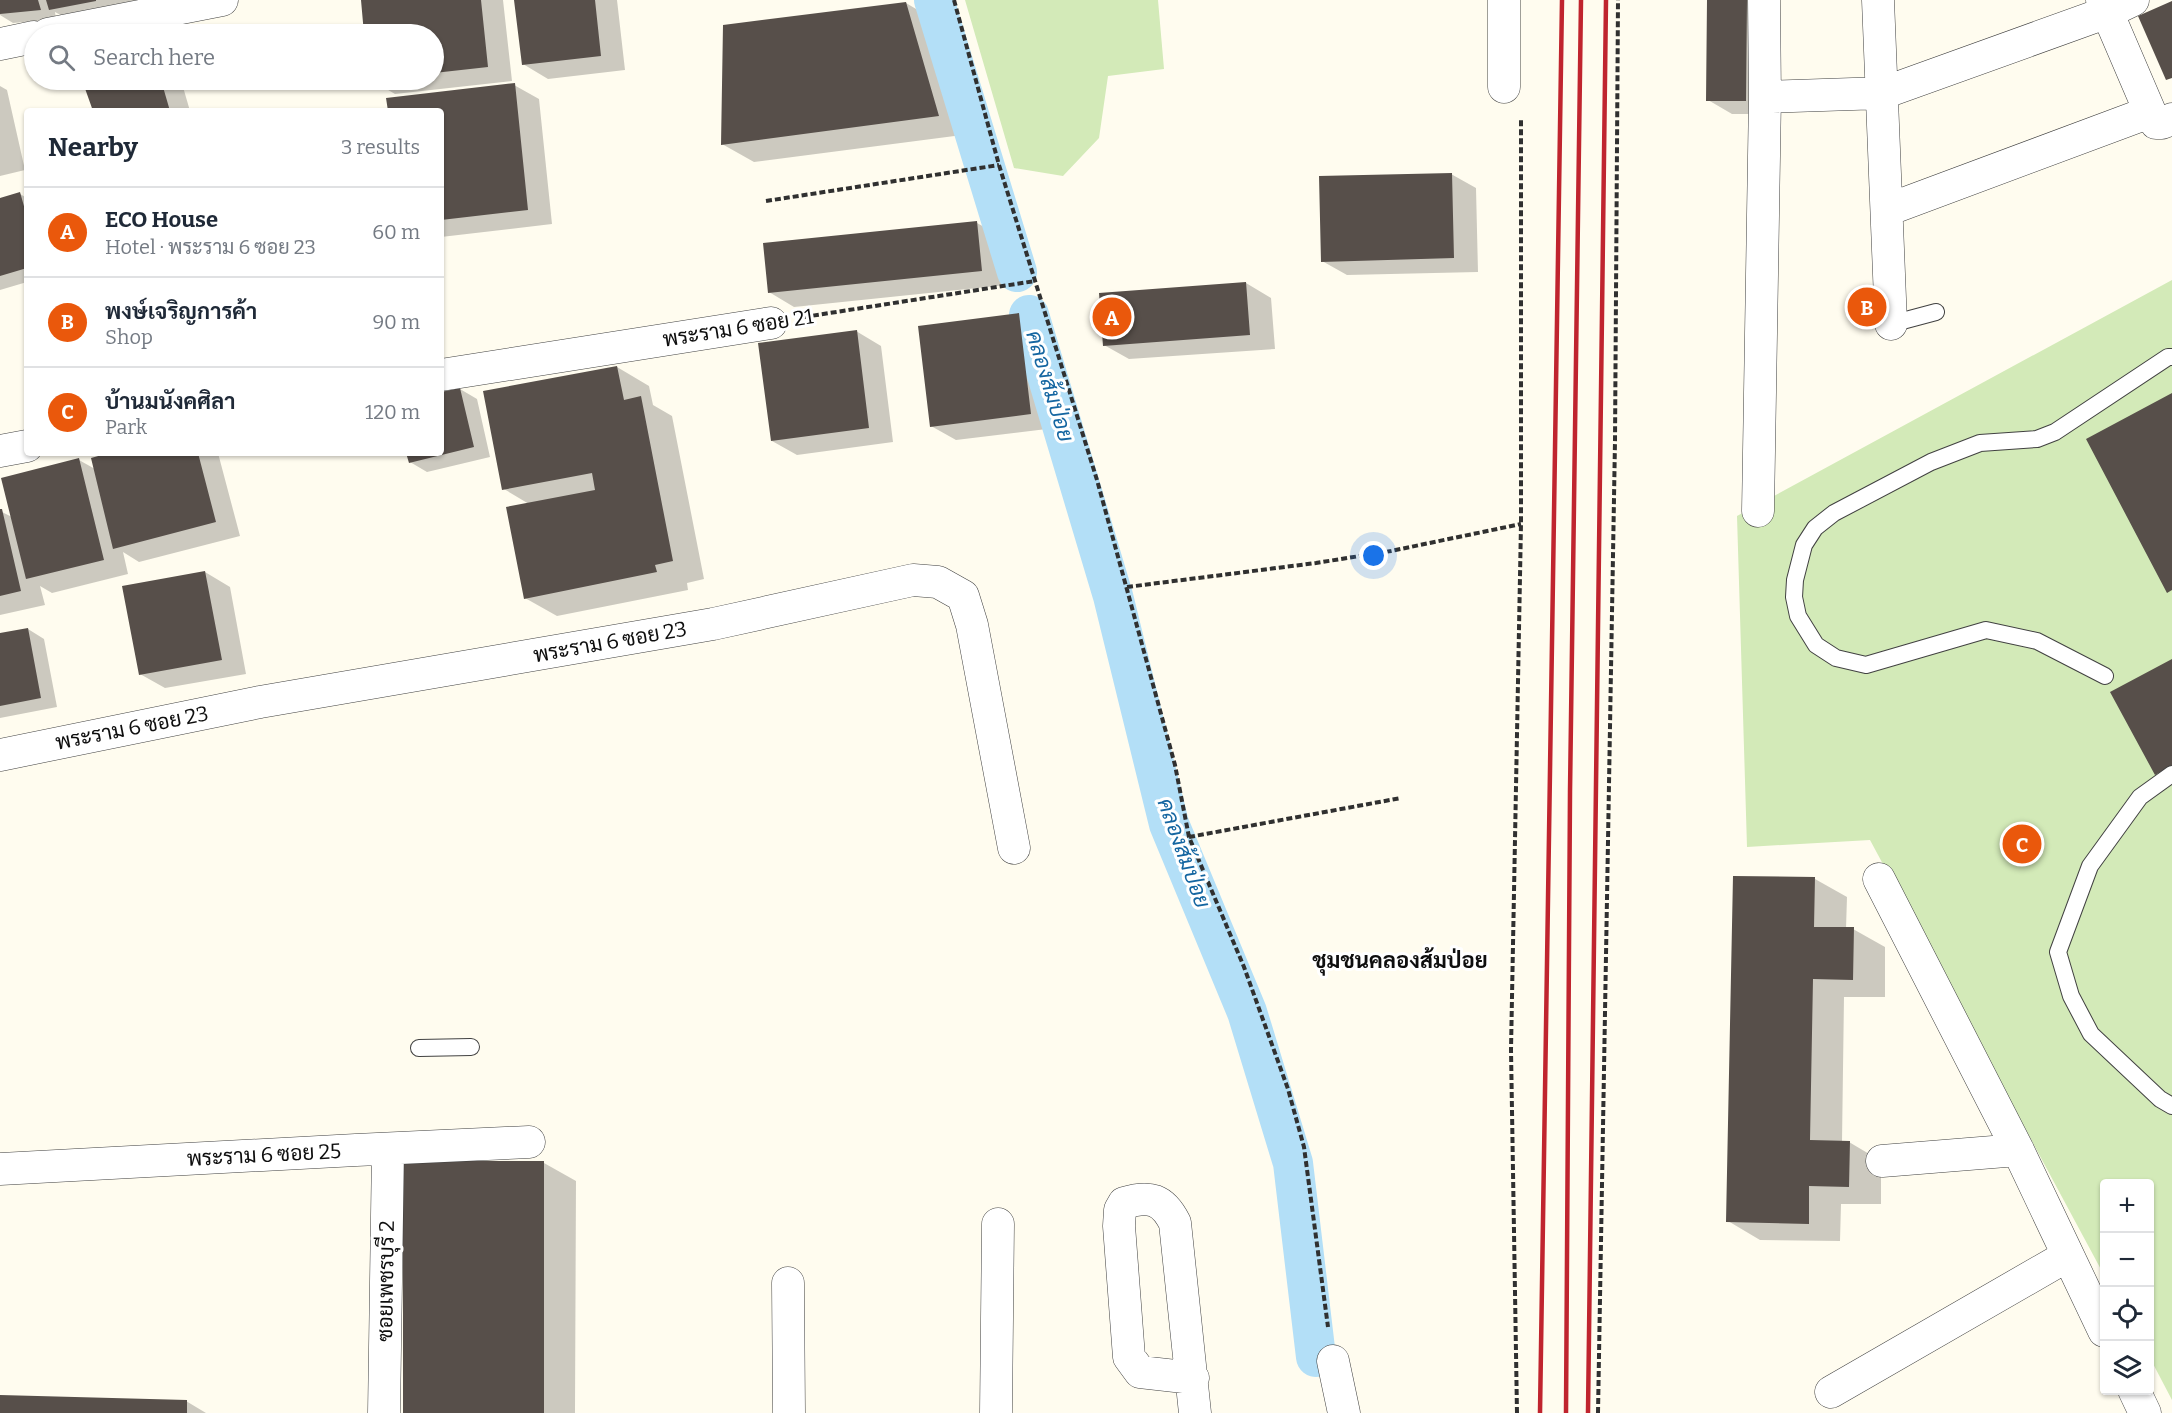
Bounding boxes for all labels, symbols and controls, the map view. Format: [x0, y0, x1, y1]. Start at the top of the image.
search box [24, 24, 444, 90]
icon: search [45, 41, 78, 74]
text: Search here [93, 44, 215, 71]
text: Nearby [48, 132, 138, 163]
text: 3 results [341, 135, 420, 159]
text: ECO House [105, 206, 218, 233]
text: A [60, 220, 75, 244]
text: 60 m [372, 220, 420, 244]
text: Hotel · พระราม 6 ซอย 23 [105, 235, 316, 259]
pin: B [1848, 284, 1886, 330]
pin: A [1092, 294, 1132, 340]
text: พงษ์เจริญการค้า [105, 298, 257, 325]
street label: พระราม 6 ซอย 21 [661, 303, 816, 353]
text: B [61, 310, 74, 334]
text: 90 m [372, 310, 420, 334]
text: Shop [105, 325, 153, 349]
water label: คลองส้มป่อย [1020, 327, 1080, 445]
text: บ้านมนังคศิลา [105, 388, 235, 415]
text: C [61, 400, 74, 424]
text: 120 m [365, 400, 420, 424]
text: Park [105, 415, 147, 439]
your location [1359, 541, 1388, 570]
street label: พระราม 6 ซอย 23 [531, 616, 689, 668]
street label: พระราม 6 ซอย 23 [53, 700, 211, 756]
water label: คลองส้มป่อย [1152, 794, 1217, 912]
pin: C [2002, 822, 2042, 866]
district label: ชุมชนคลองส้มป่อย [1312, 946, 1488, 976]
street label: พระราม 6 ซอย 25 [186, 1138, 342, 1172]
map controls [2100, 1179, 2154, 1395]
button: + [2100, 1179, 2154, 1233]
street label: ซอยเพชรบุรี 2 [372, 1220, 401, 1342]
button: − [2100, 1233, 2154, 1287]
button: locate [2100, 1287, 2154, 1341]
button: layers [2100, 1341, 2154, 1395]

